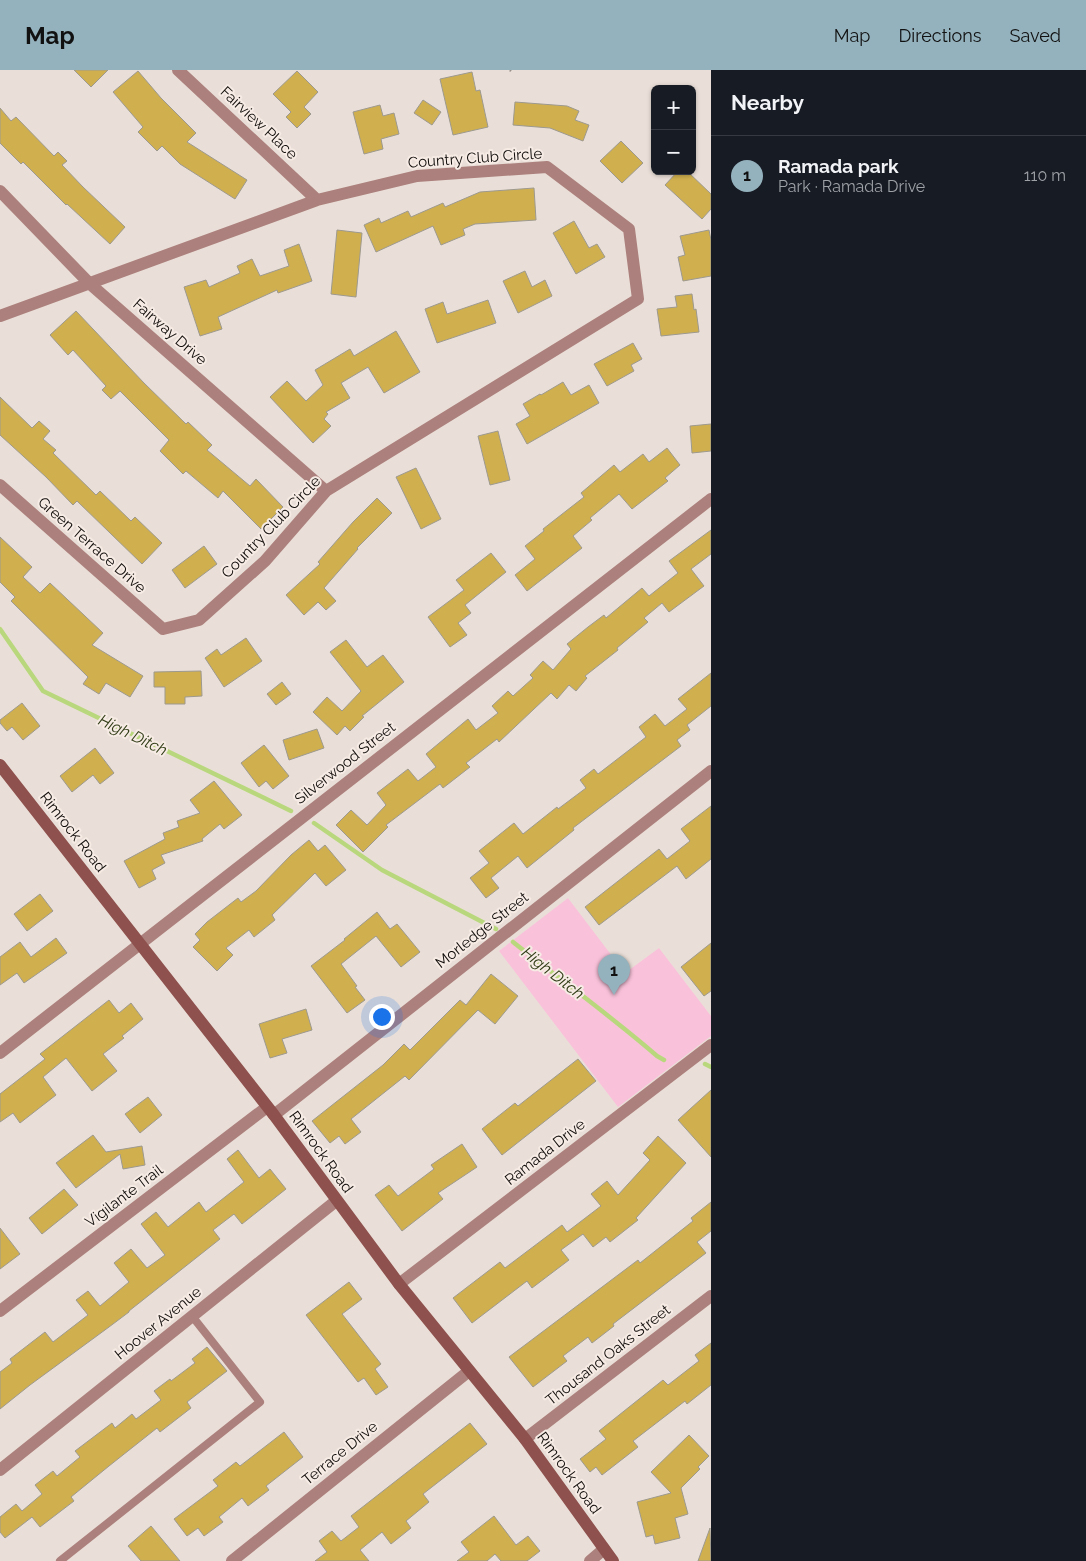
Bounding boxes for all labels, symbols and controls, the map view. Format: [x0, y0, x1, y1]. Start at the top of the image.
text: Map [25, 21, 75, 50]
text: Map [834, 25, 870, 46]
text: Directions [898, 25, 982, 46]
text: Saved [1010, 25, 1061, 46]
street label: Fairview Place [217, 83, 301, 163]
map controls [651, 85, 696, 175]
button: + [651, 85, 696, 130]
text: Nearby [731, 90, 804, 115]
button: − [651, 130, 696, 175]
street label: Country Club Circle [407, 144, 543, 172]
text: Ramada park [778, 155, 899, 177]
text: 1 [743, 166, 751, 185]
text: 110 m [1024, 166, 1066, 185]
text: Park · Ramada Drive [778, 177, 925, 196]
street label: Fairway Drive [129, 295, 211, 369]
street label: Country Club Circle [218, 472, 324, 582]
street label: Green Terrace Drive [34, 493, 150, 597]
water label: High Ditch [96, 710, 170, 760]
street label: Silverwood Street [291, 718, 399, 808]
street label: Rimrock Road [36, 788, 110, 876]
street label: Morledge Street [432, 888, 532, 972]
water label: High Ditch [518, 943, 588, 1003]
pin: 1 [598, 954, 630, 995]
your location [369, 1004, 395, 1030]
street label: Rimrock Road [285, 1108, 357, 1196]
street label: Ramada Drive [501, 1115, 589, 1189]
street label: Vigilante Trail [82, 1160, 167, 1231]
street label: Hoover Avenue [111, 1283, 205, 1363]
street label: Thousand Oaks Street [542, 1301, 674, 1409]
street label: Terrace Drive [299, 1417, 381, 1489]
street label: Rimrock Road [533, 1429, 605, 1517]

